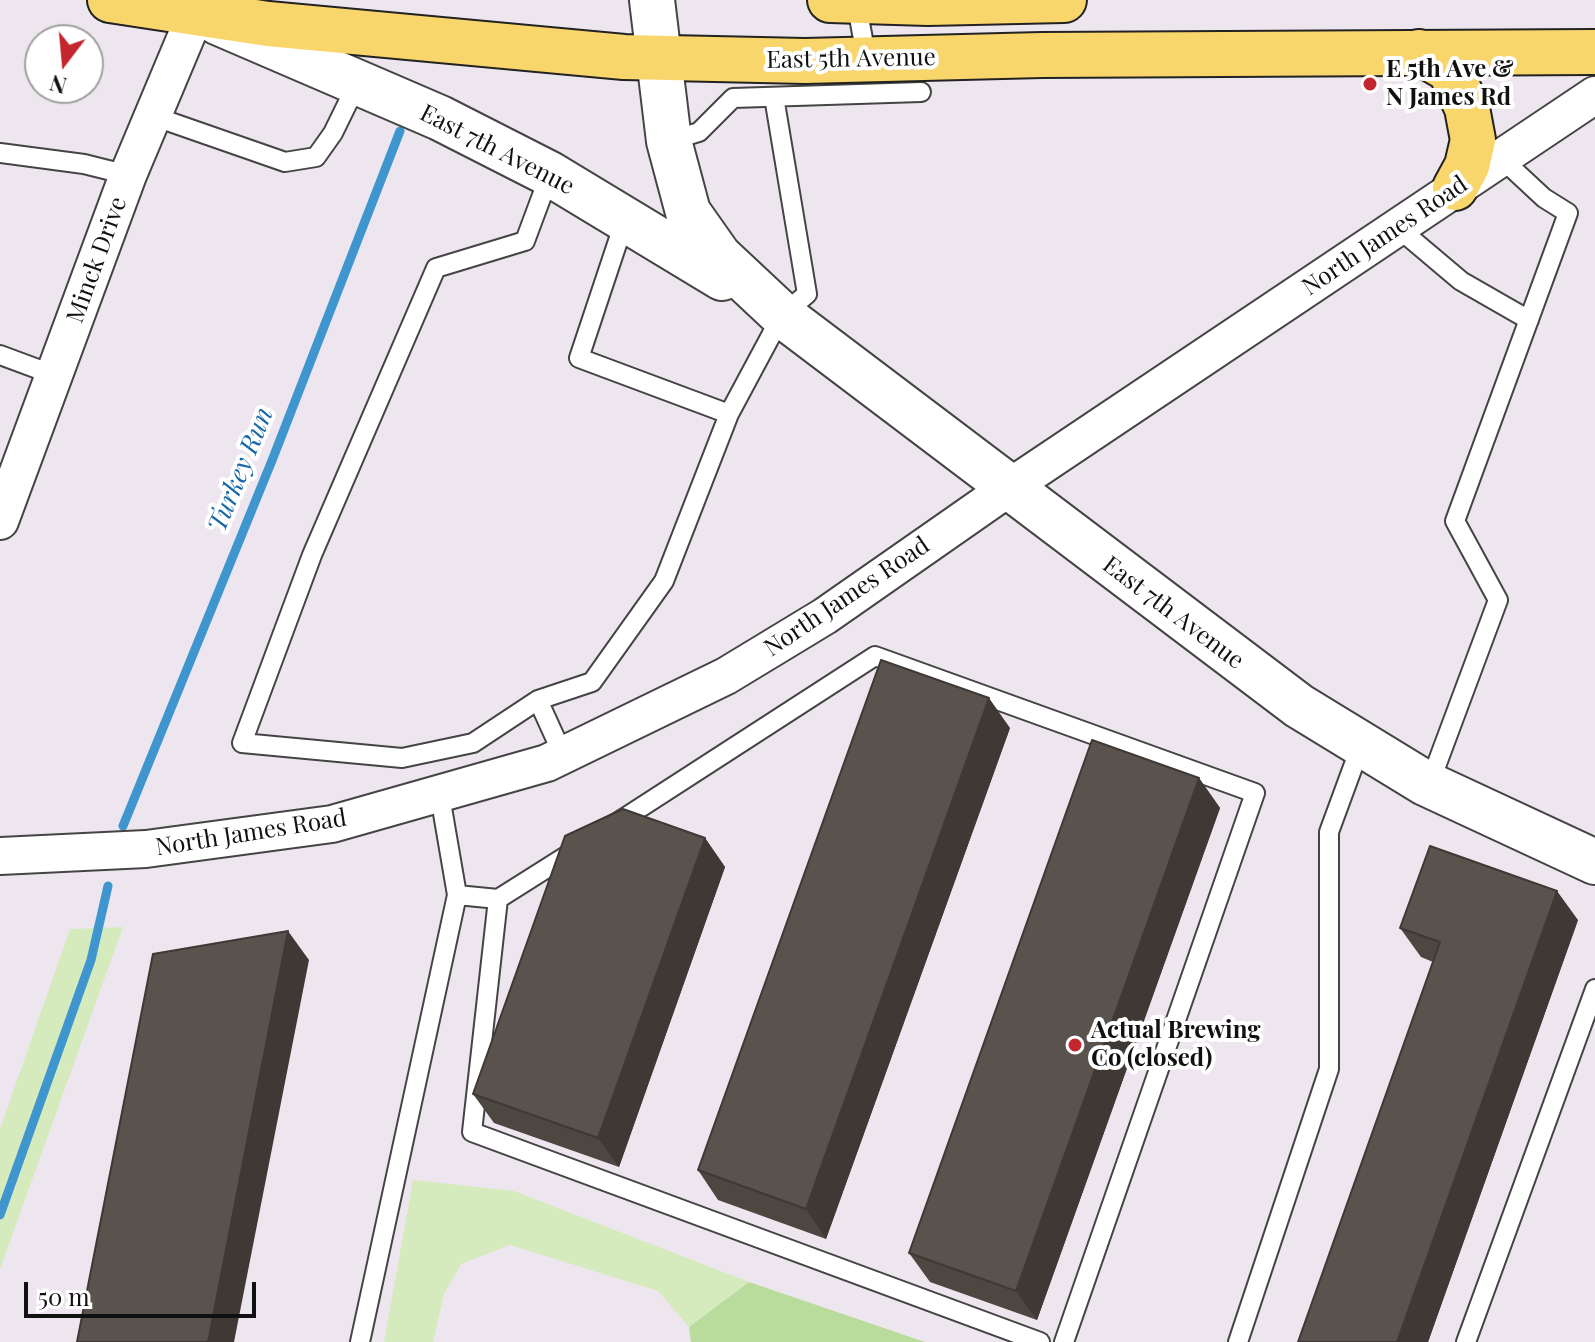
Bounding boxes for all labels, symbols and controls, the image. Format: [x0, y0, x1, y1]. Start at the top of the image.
north arrow [24, 24, 104, 104]
street label: East 5th Avenue [766, 43, 936, 75]
place label: E 5th Ave & N James Rd [1386, 56, 1514, 112]
text: N [46, 69, 70, 102]
marker: E 5th Ave & N James Rd [1361, 75, 1379, 93]
street label: East 7th Avenue [415, 99, 579, 201]
street label: North James Road [1297, 170, 1473, 302]
street label: Minck Drive [61, 193, 133, 327]
water label: Turkey Run [202, 403, 280, 537]
street label: North James Road [759, 531, 935, 663]
street label: East 7th Avenue [1097, 551, 1249, 675]
street label: North James Road [153, 804, 349, 862]
place label: Actual Brewing Co (closed) [1091, 1017, 1260, 1073]
marker: Actual Brewing Co (closed) [1066, 1036, 1084, 1054]
scale bar [28, 1266, 260, 1316]
text: 50 m [38, 1280, 90, 1312]

